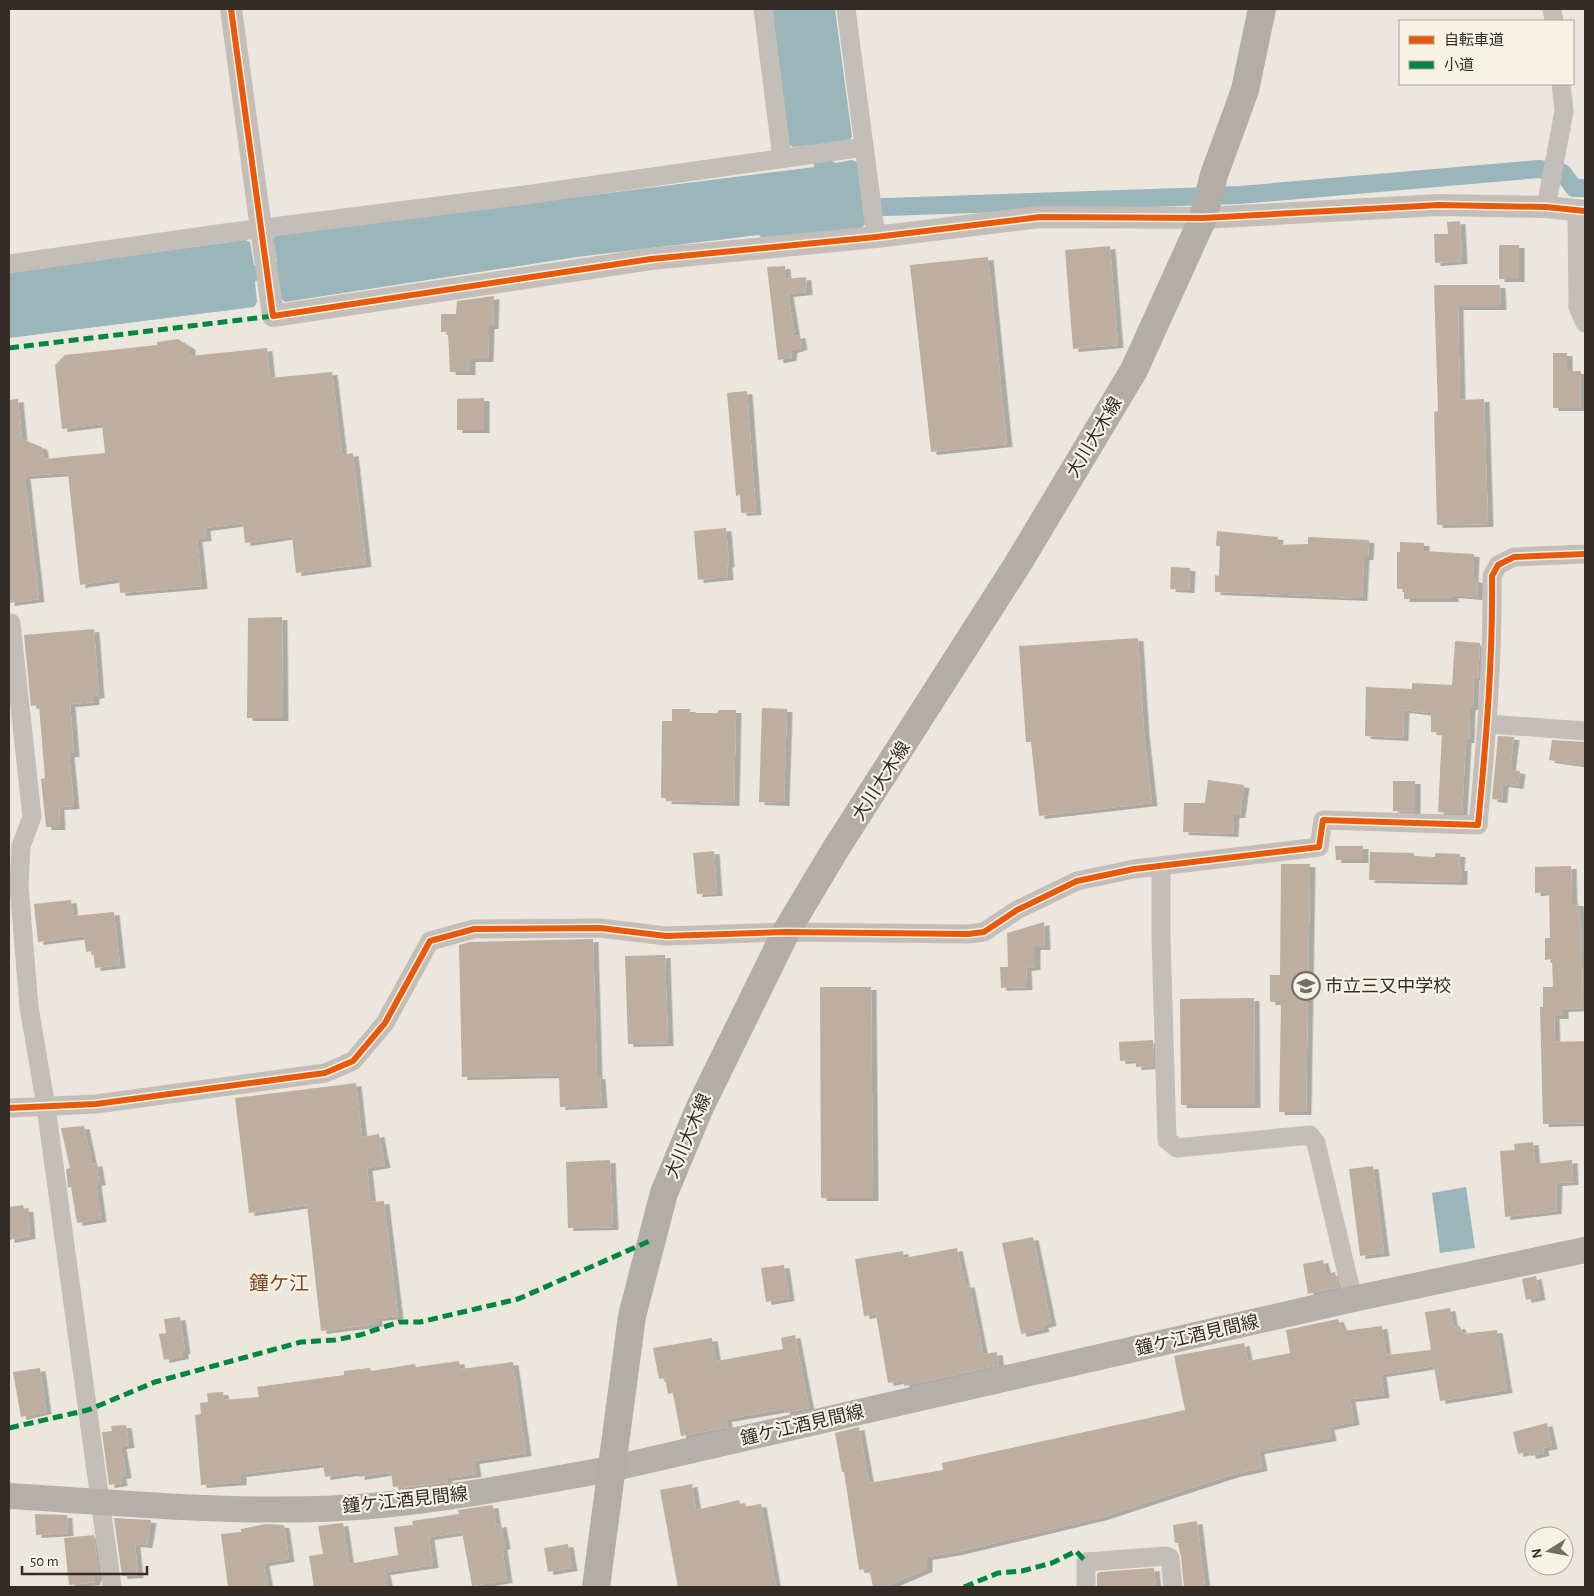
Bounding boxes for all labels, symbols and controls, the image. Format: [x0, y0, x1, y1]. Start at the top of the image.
legend [1399, 20, 1574, 85]
text: 自転車道 [1444, 32, 1504, 48]
text: 小道 [1444, 57, 1474, 73]
street label: 大川大木線 [1062, 393, 1126, 481]
street label: 大川大木線 [848, 738, 914, 824]
school or university icon: 市立三又中学校 [1291, 971, 1321, 1001]
place label: 市立三又中学校 [1325, 976, 1451, 996]
street label: 大川大木線 [661, 1091, 715, 1181]
district label: 鐘ケ江 [249, 1273, 309, 1294]
street label: 鐘ケ江酒見間線 [1133, 1311, 1261, 1359]
street label: 鐘ケ江酒見間線 [738, 1401, 866, 1449]
street label: 鐘ケ江酒見間線 [341, 1483, 469, 1517]
north arrow [1524, 1526, 1574, 1576]
scale bar [22, 1544, 148, 1576]
text: N [1529, 1547, 1545, 1559]
text: 50 m [30, 1554, 59, 1569]

